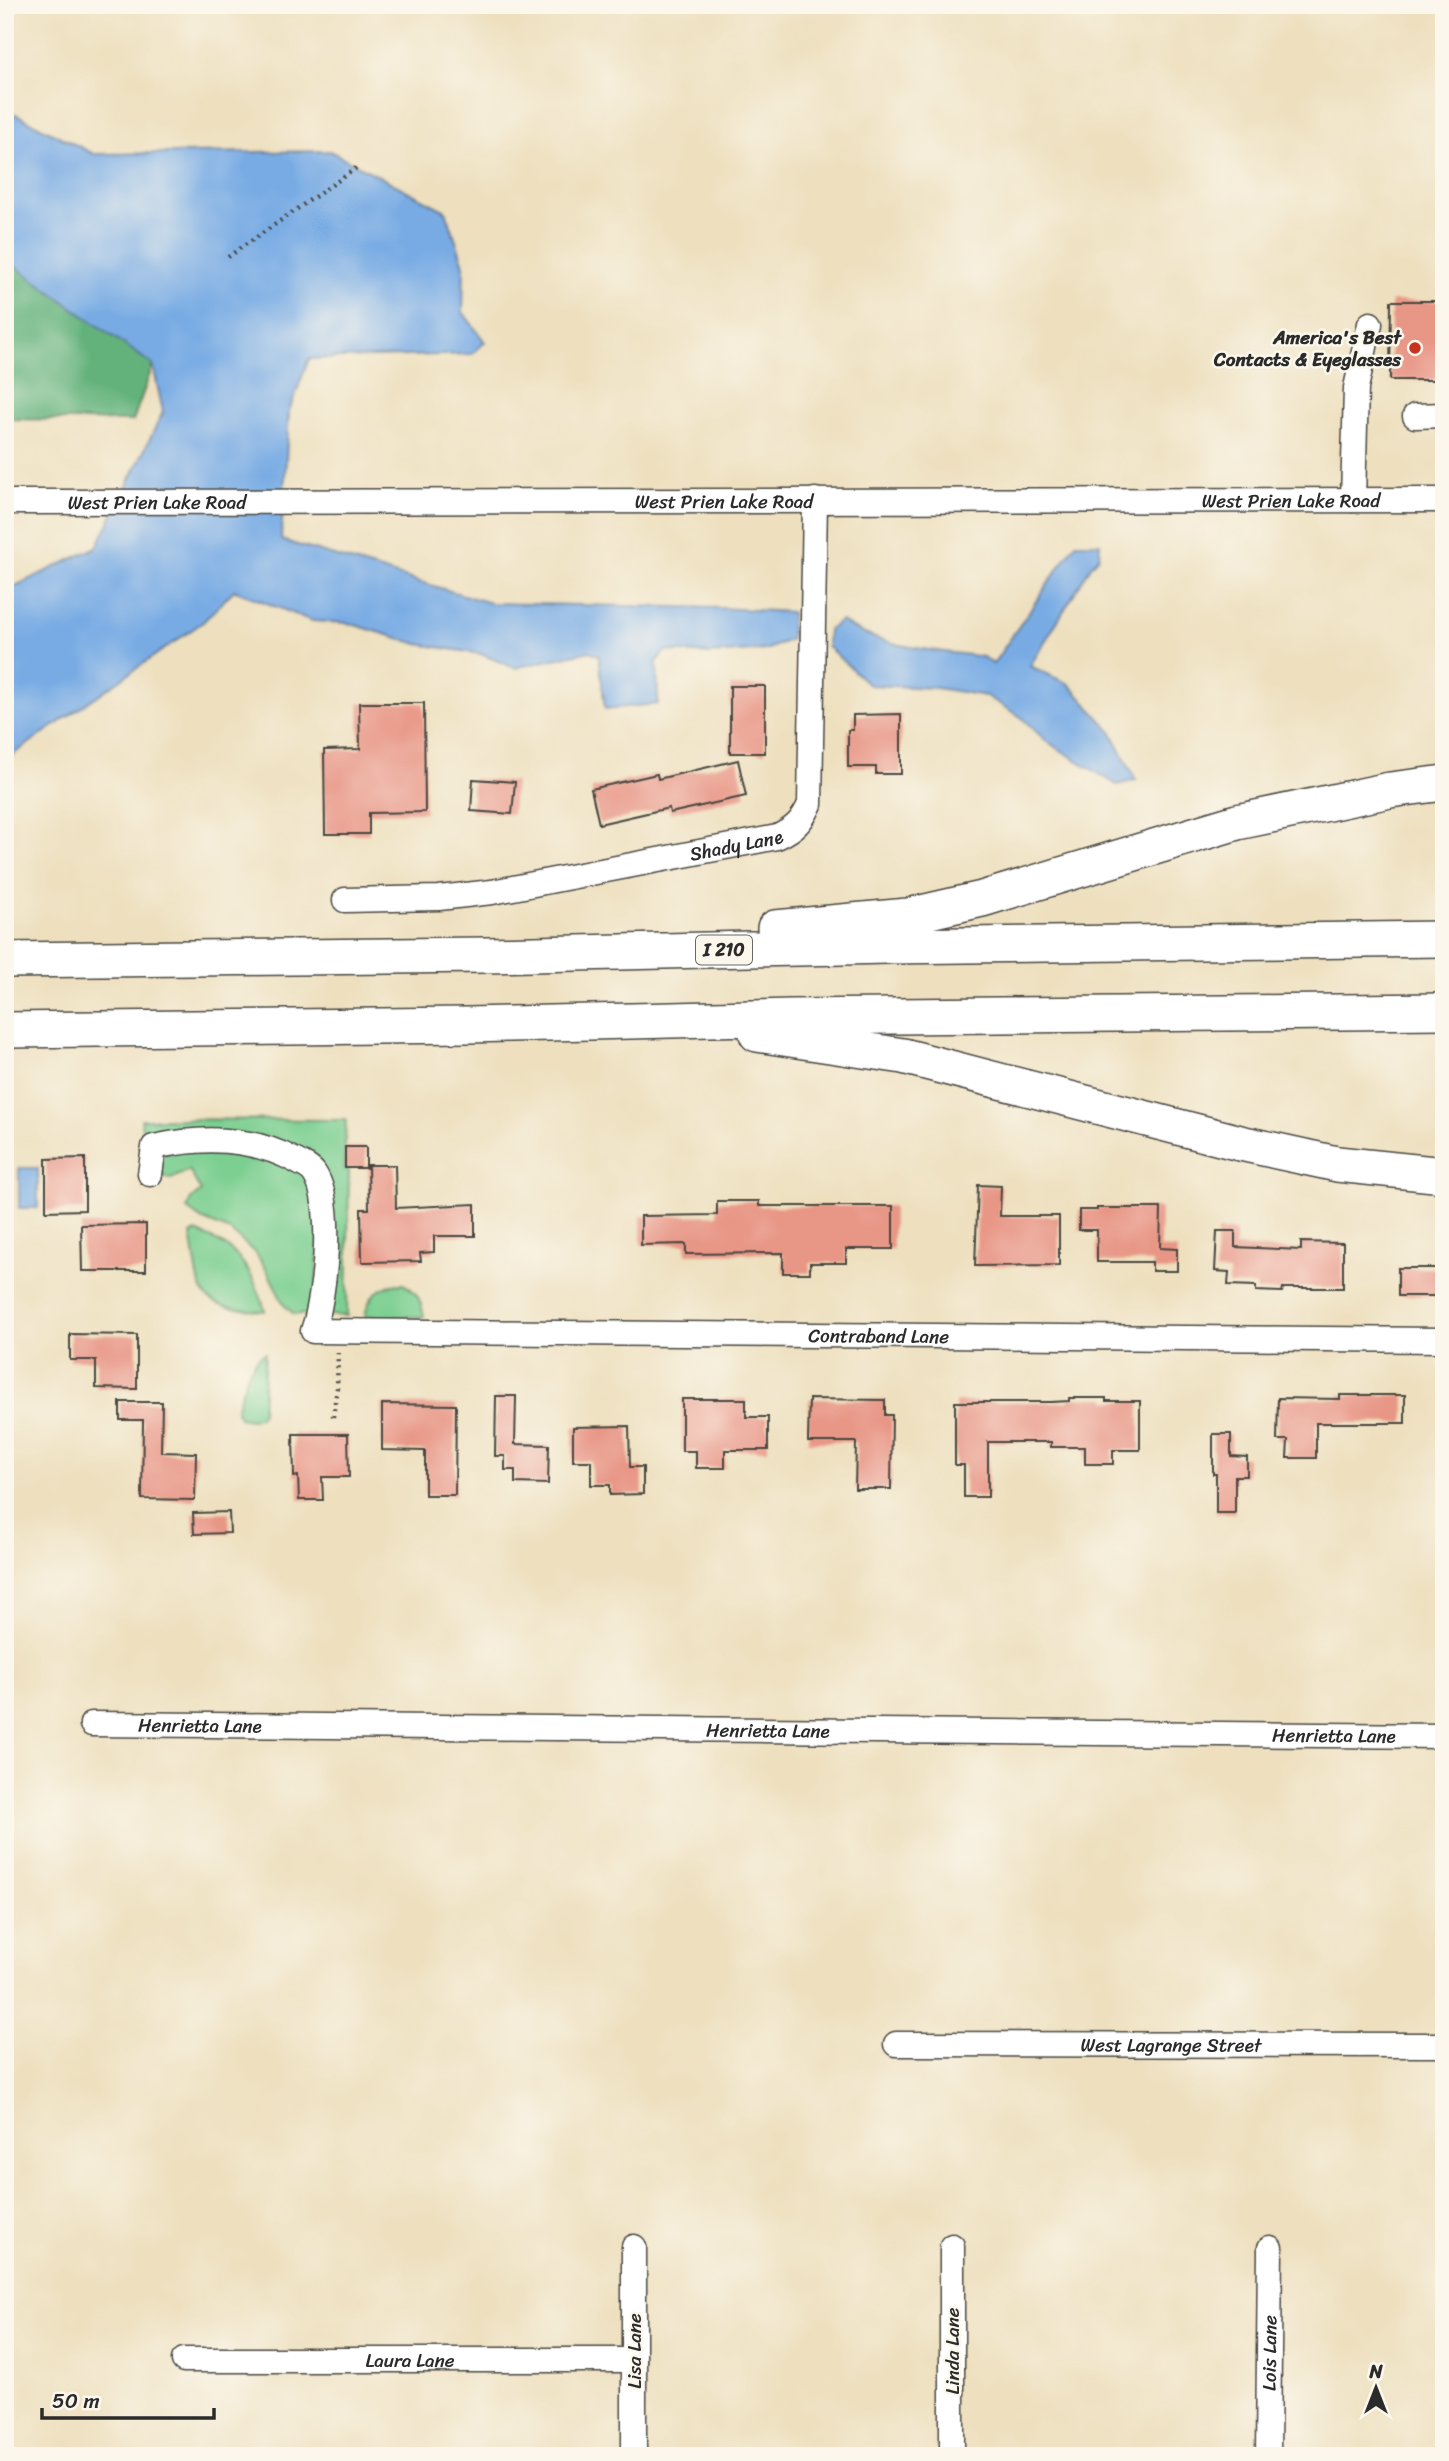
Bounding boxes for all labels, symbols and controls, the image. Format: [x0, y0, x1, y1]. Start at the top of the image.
place label: America's Best Contacts & Eyeglasses [1213, 321, 1402, 376]
marker: America's Best Contacts & Eyeglasses [1407, 340, 1423, 356]
street label: West Prien Lake Road [635, 484, 815, 518]
street label: West Prien Lake Road [1202, 484, 1382, 517]
street label: West Prien Lake Road [68, 485, 248, 518]
street label: Shady Lane [687, 820, 789, 870]
road number: I 210 [696, 936, 752, 965]
street label: Contraband Lane [808, 1318, 950, 1353]
street label: Henrietta Lane [138, 1708, 262, 1742]
street label: Henrietta Lane [706, 1713, 830, 1747]
street label: Henrietta Lane [1272, 1718, 1396, 1752]
street label: West Lagrange Street [1080, 2028, 1263, 2061]
street label: Linda Lane [936, 2307, 969, 2395]
street label: Lisa Lane [618, 2313, 651, 2389]
street label: Lois Lane [1252, 2315, 1286, 2391]
street label: Laura Lane [365, 2344, 455, 2377]
north arrow [1340, 2352, 1410, 2422]
text: N [1368, 2355, 1383, 2388]
scale bar [42, 2377, 214, 2421]
text: 50 m [52, 2382, 100, 2420]

